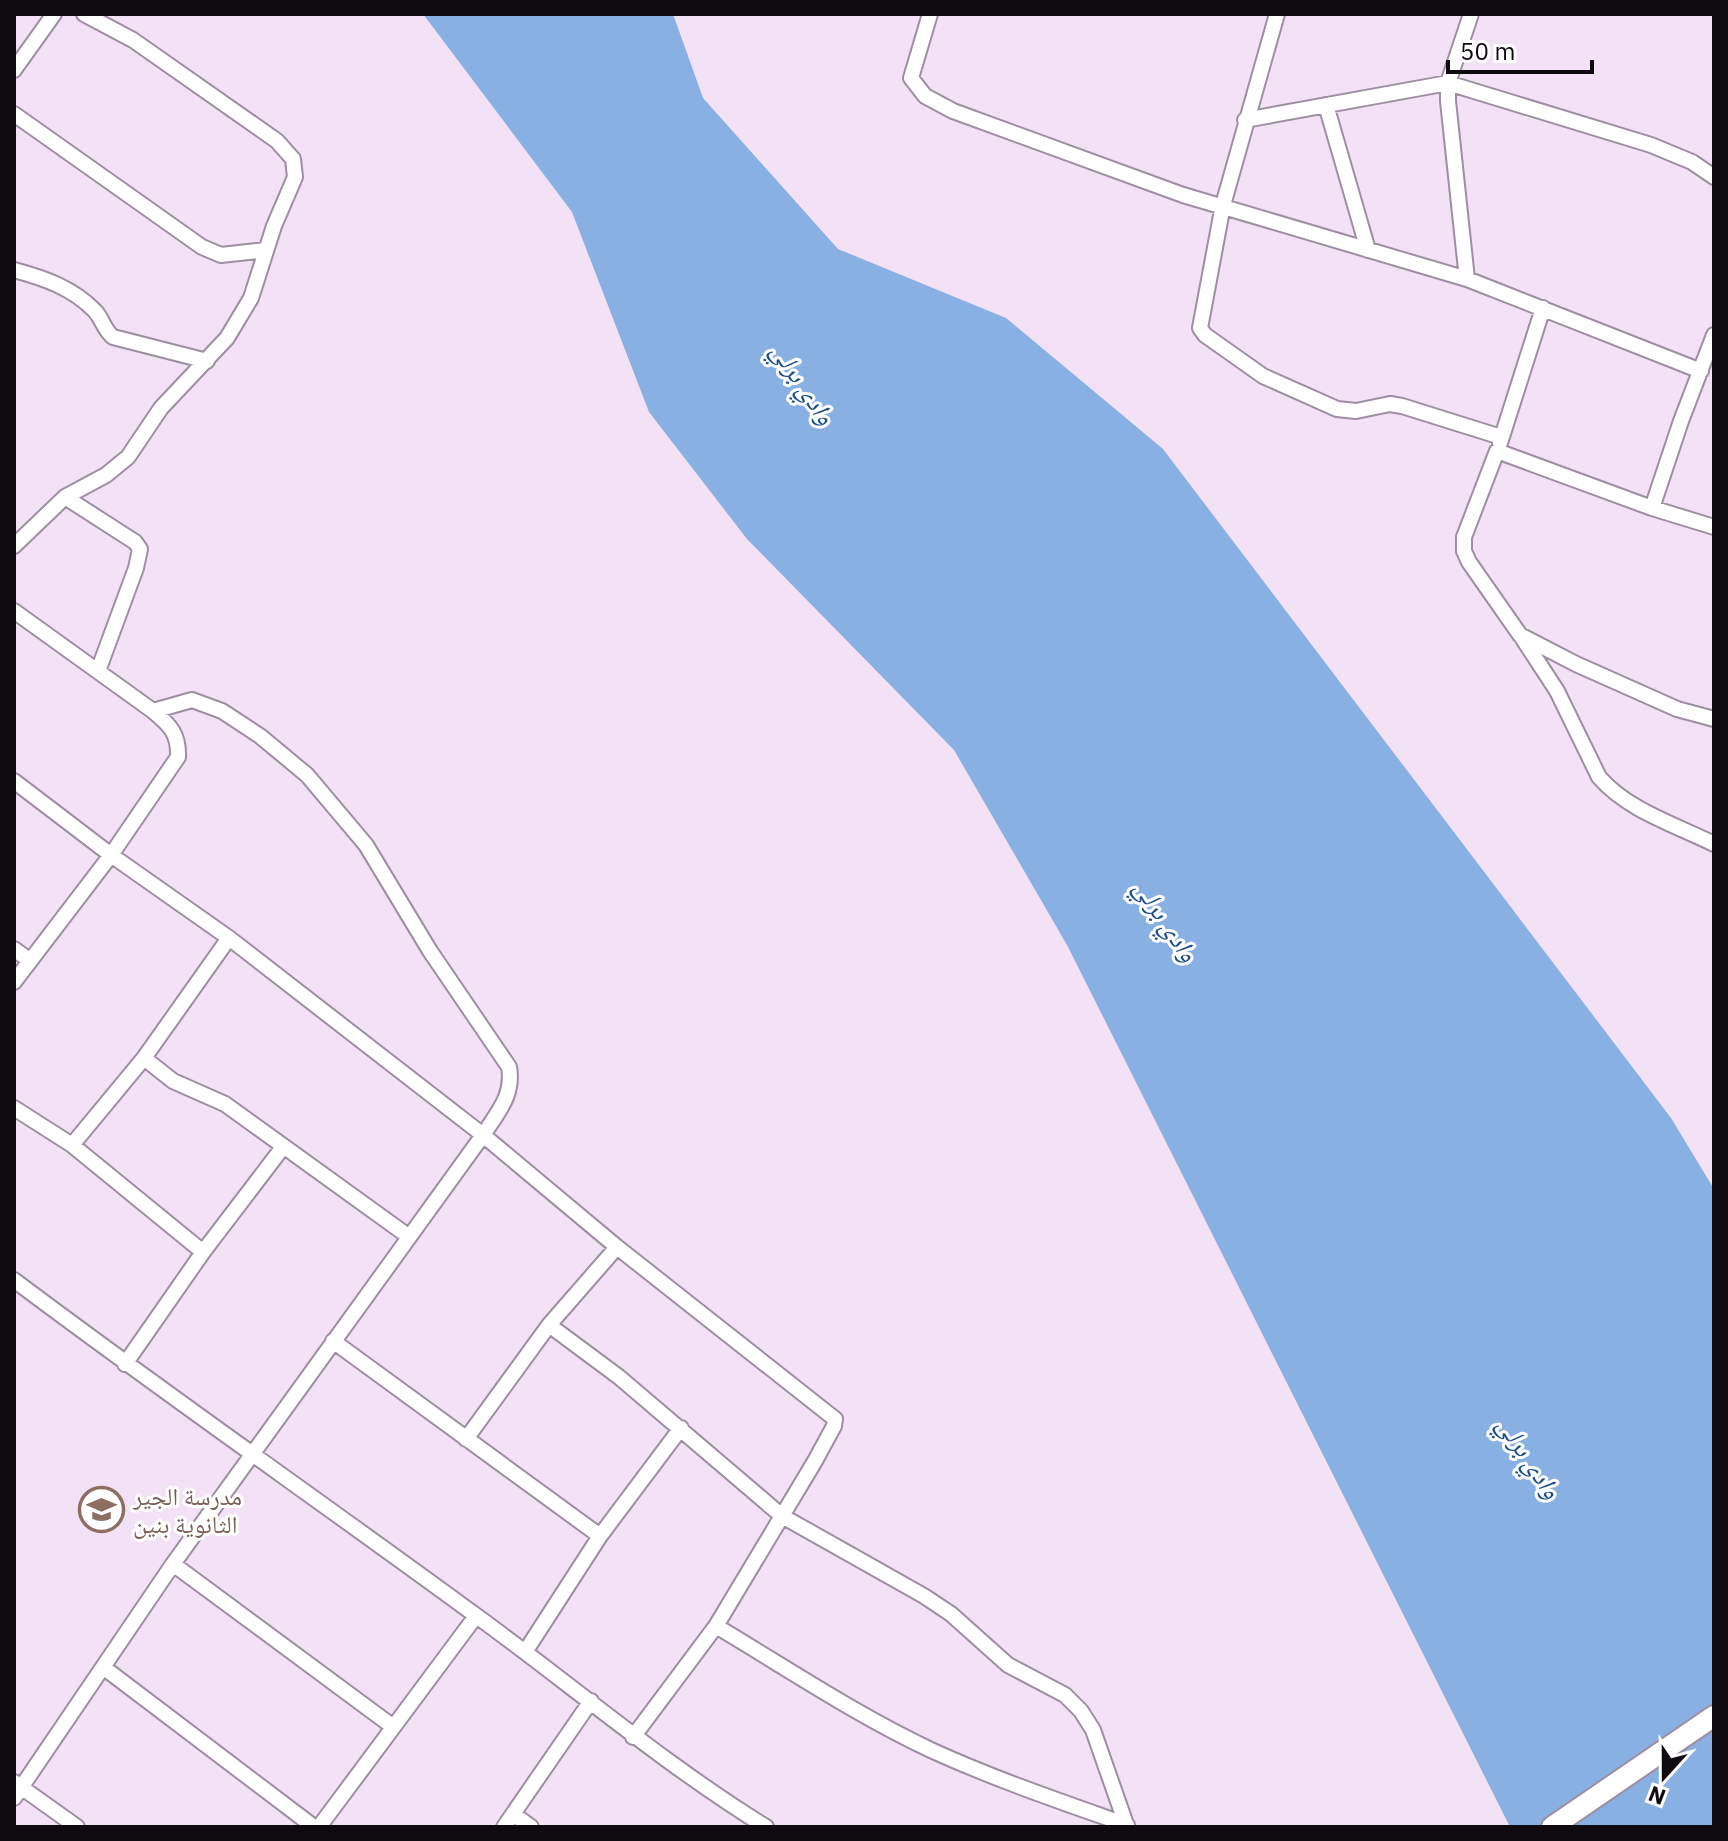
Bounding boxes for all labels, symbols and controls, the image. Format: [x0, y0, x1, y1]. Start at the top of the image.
scale bar [1448, 24, 1592, 74]
text: 50 m [1460, 35, 1515, 67]
water label: وادي برلي [760, 335, 844, 433]
water label: وادي برلي [1123, 872, 1207, 970]
water label: وادي برلي [1486, 1409, 1570, 1507]
place label: مدرسة الجير الثانوية بنين [132, 1480, 242, 1540]
school or university icon: مدرسة الجير الثانوية بنين [78, 1486, 126, 1534]
north arrow [1624, 1737, 1704, 1817]
text: N [1644, 1780, 1669, 1813]

